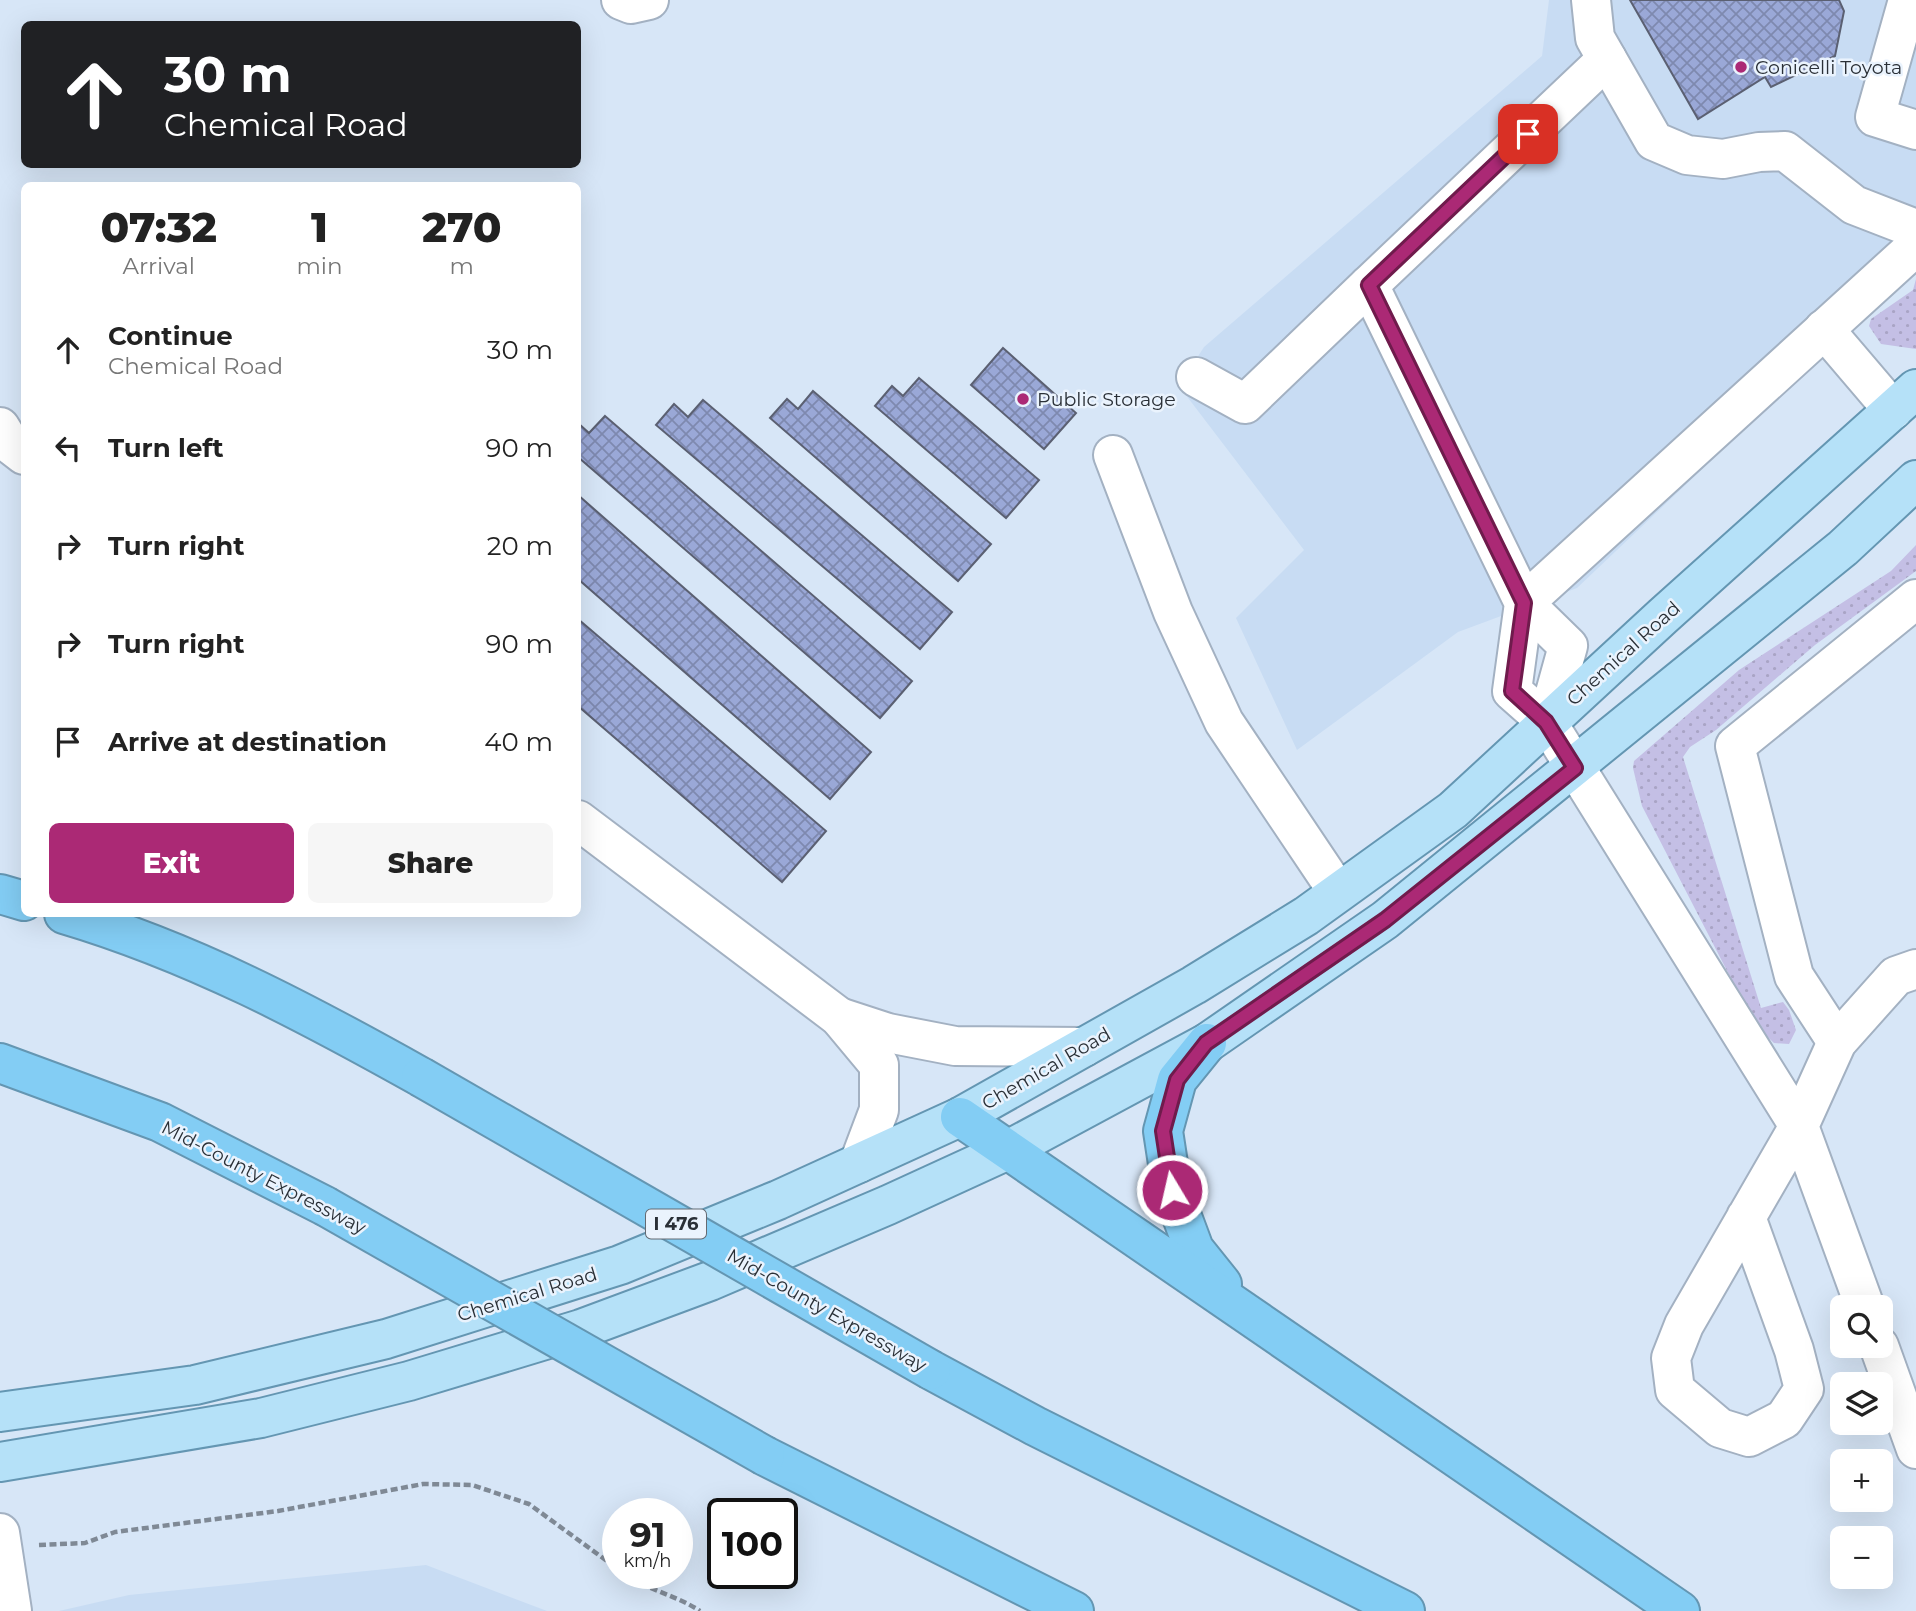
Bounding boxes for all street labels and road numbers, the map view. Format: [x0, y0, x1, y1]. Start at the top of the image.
street label: Chemical Road [1562, 596, 1685, 710]
street label: Chemical Road [978, 1022, 1115, 1115]
street label: Mid-County Expressway [158, 1116, 371, 1239]
road number: I 476 [646, 1210, 706, 1238]
street label: Mid-County Expressway [723, 1244, 931, 1377]
street label: Chemical Road [455, 1262, 600, 1327]

